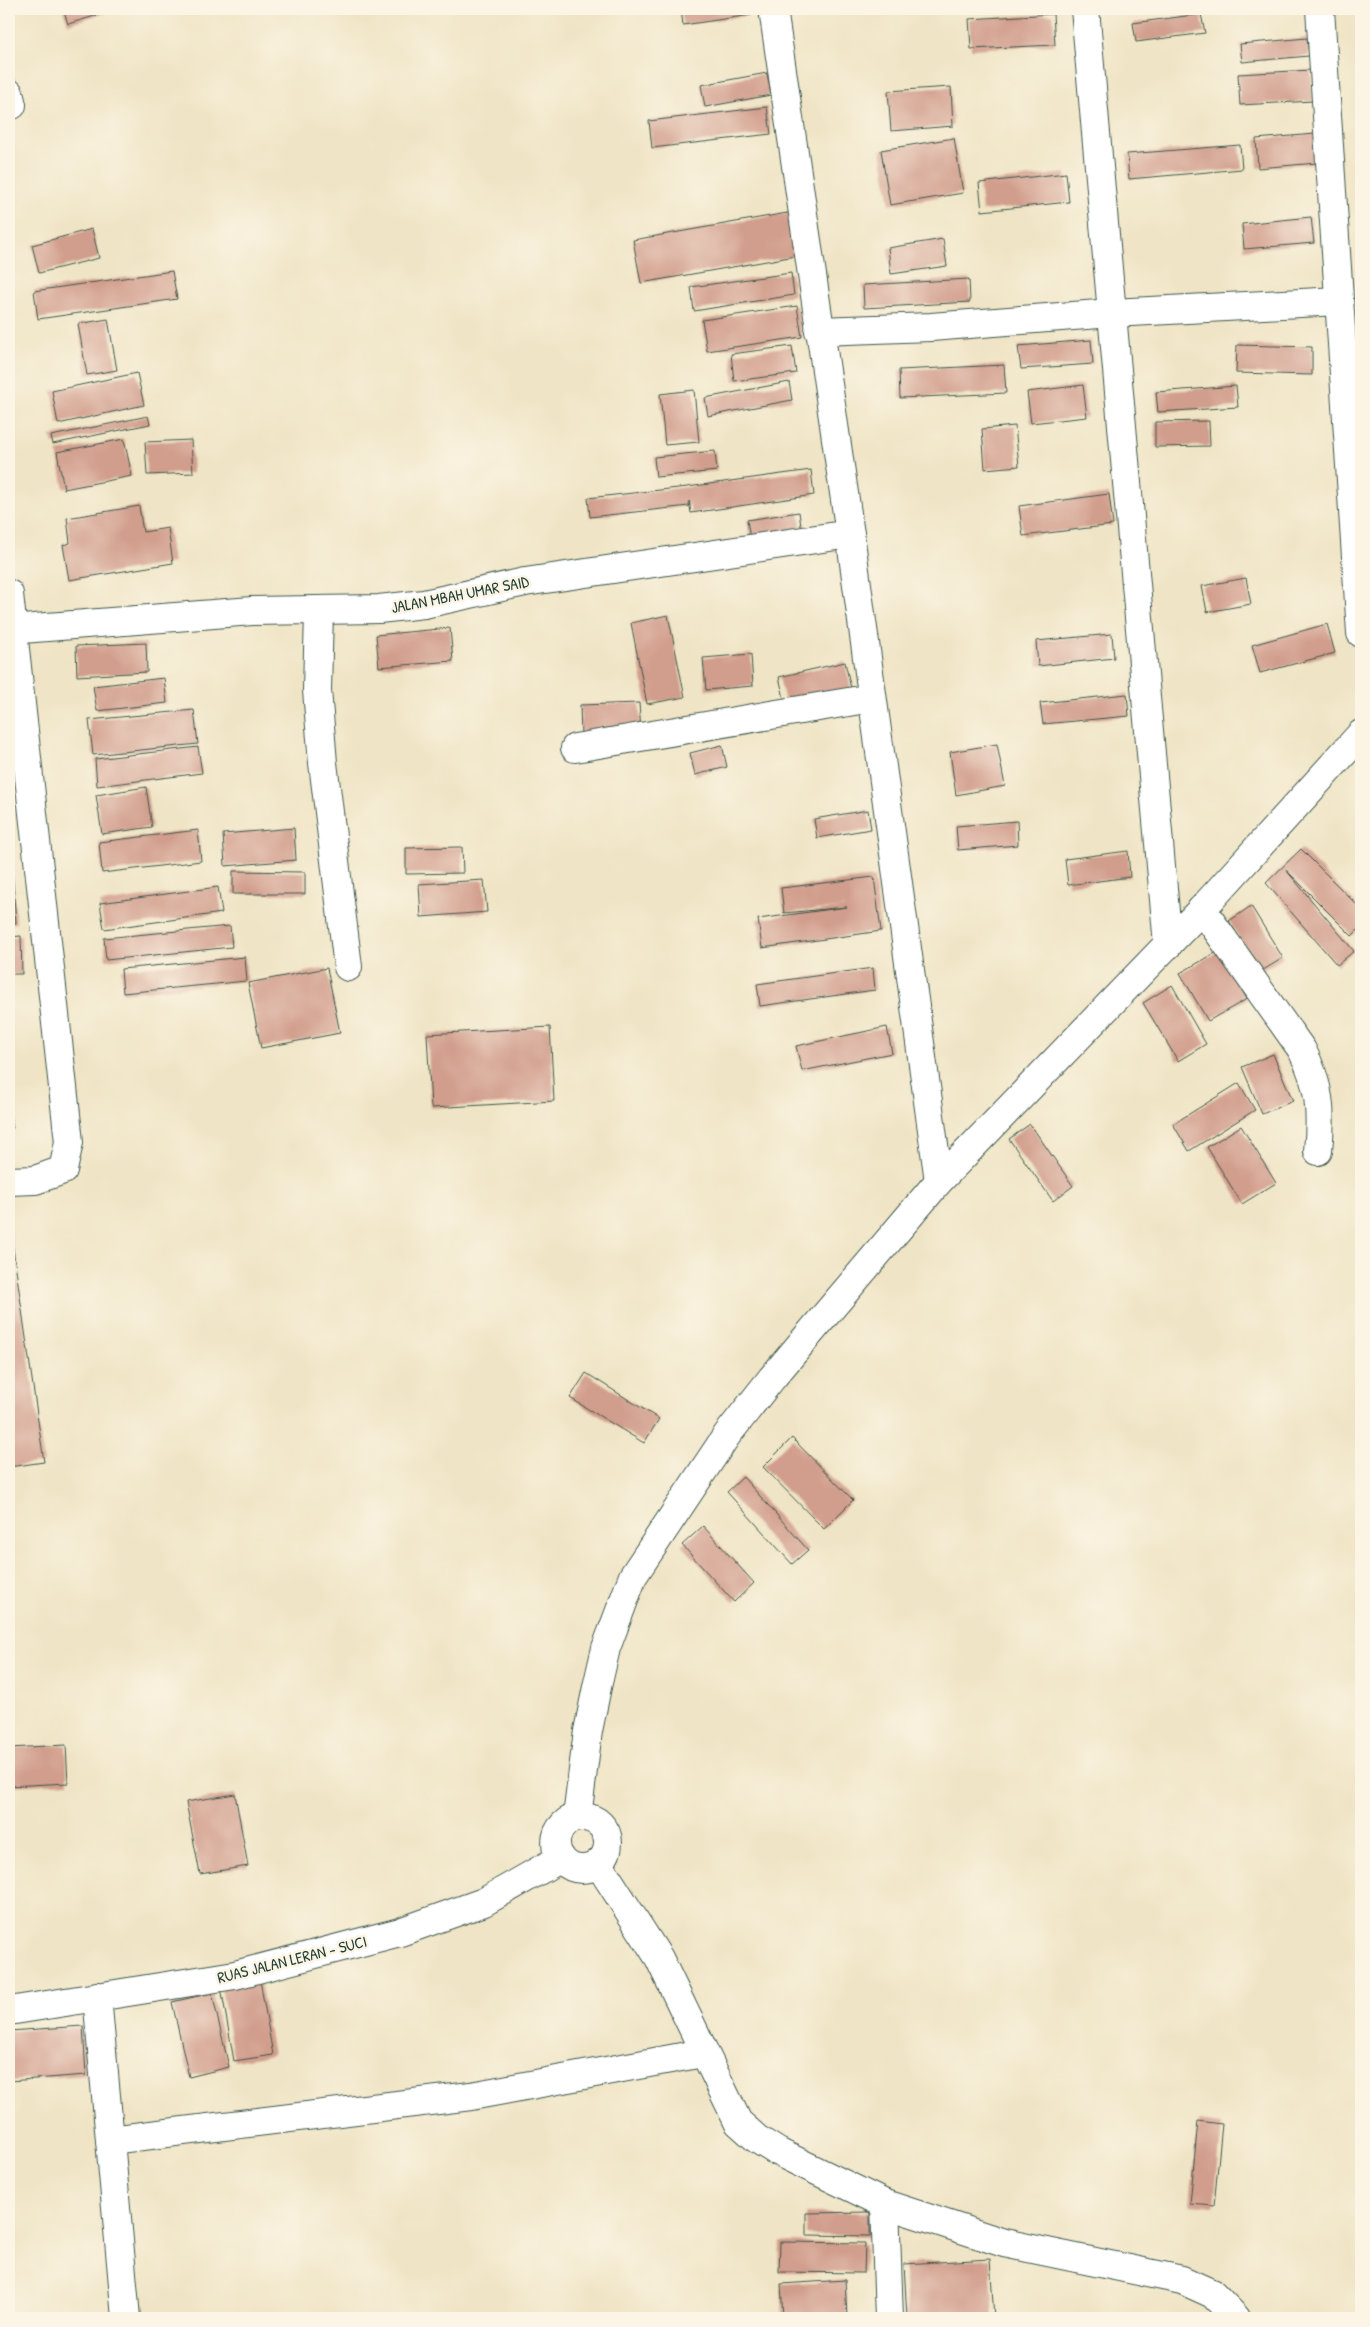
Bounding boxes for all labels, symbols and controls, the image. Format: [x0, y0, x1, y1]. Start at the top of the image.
street label: JALAN MBAH UMAR SAID [389, 570, 531, 618]
street label: RUAS JALAN LERAN - SUCI [215, 1930, 369, 1988]

